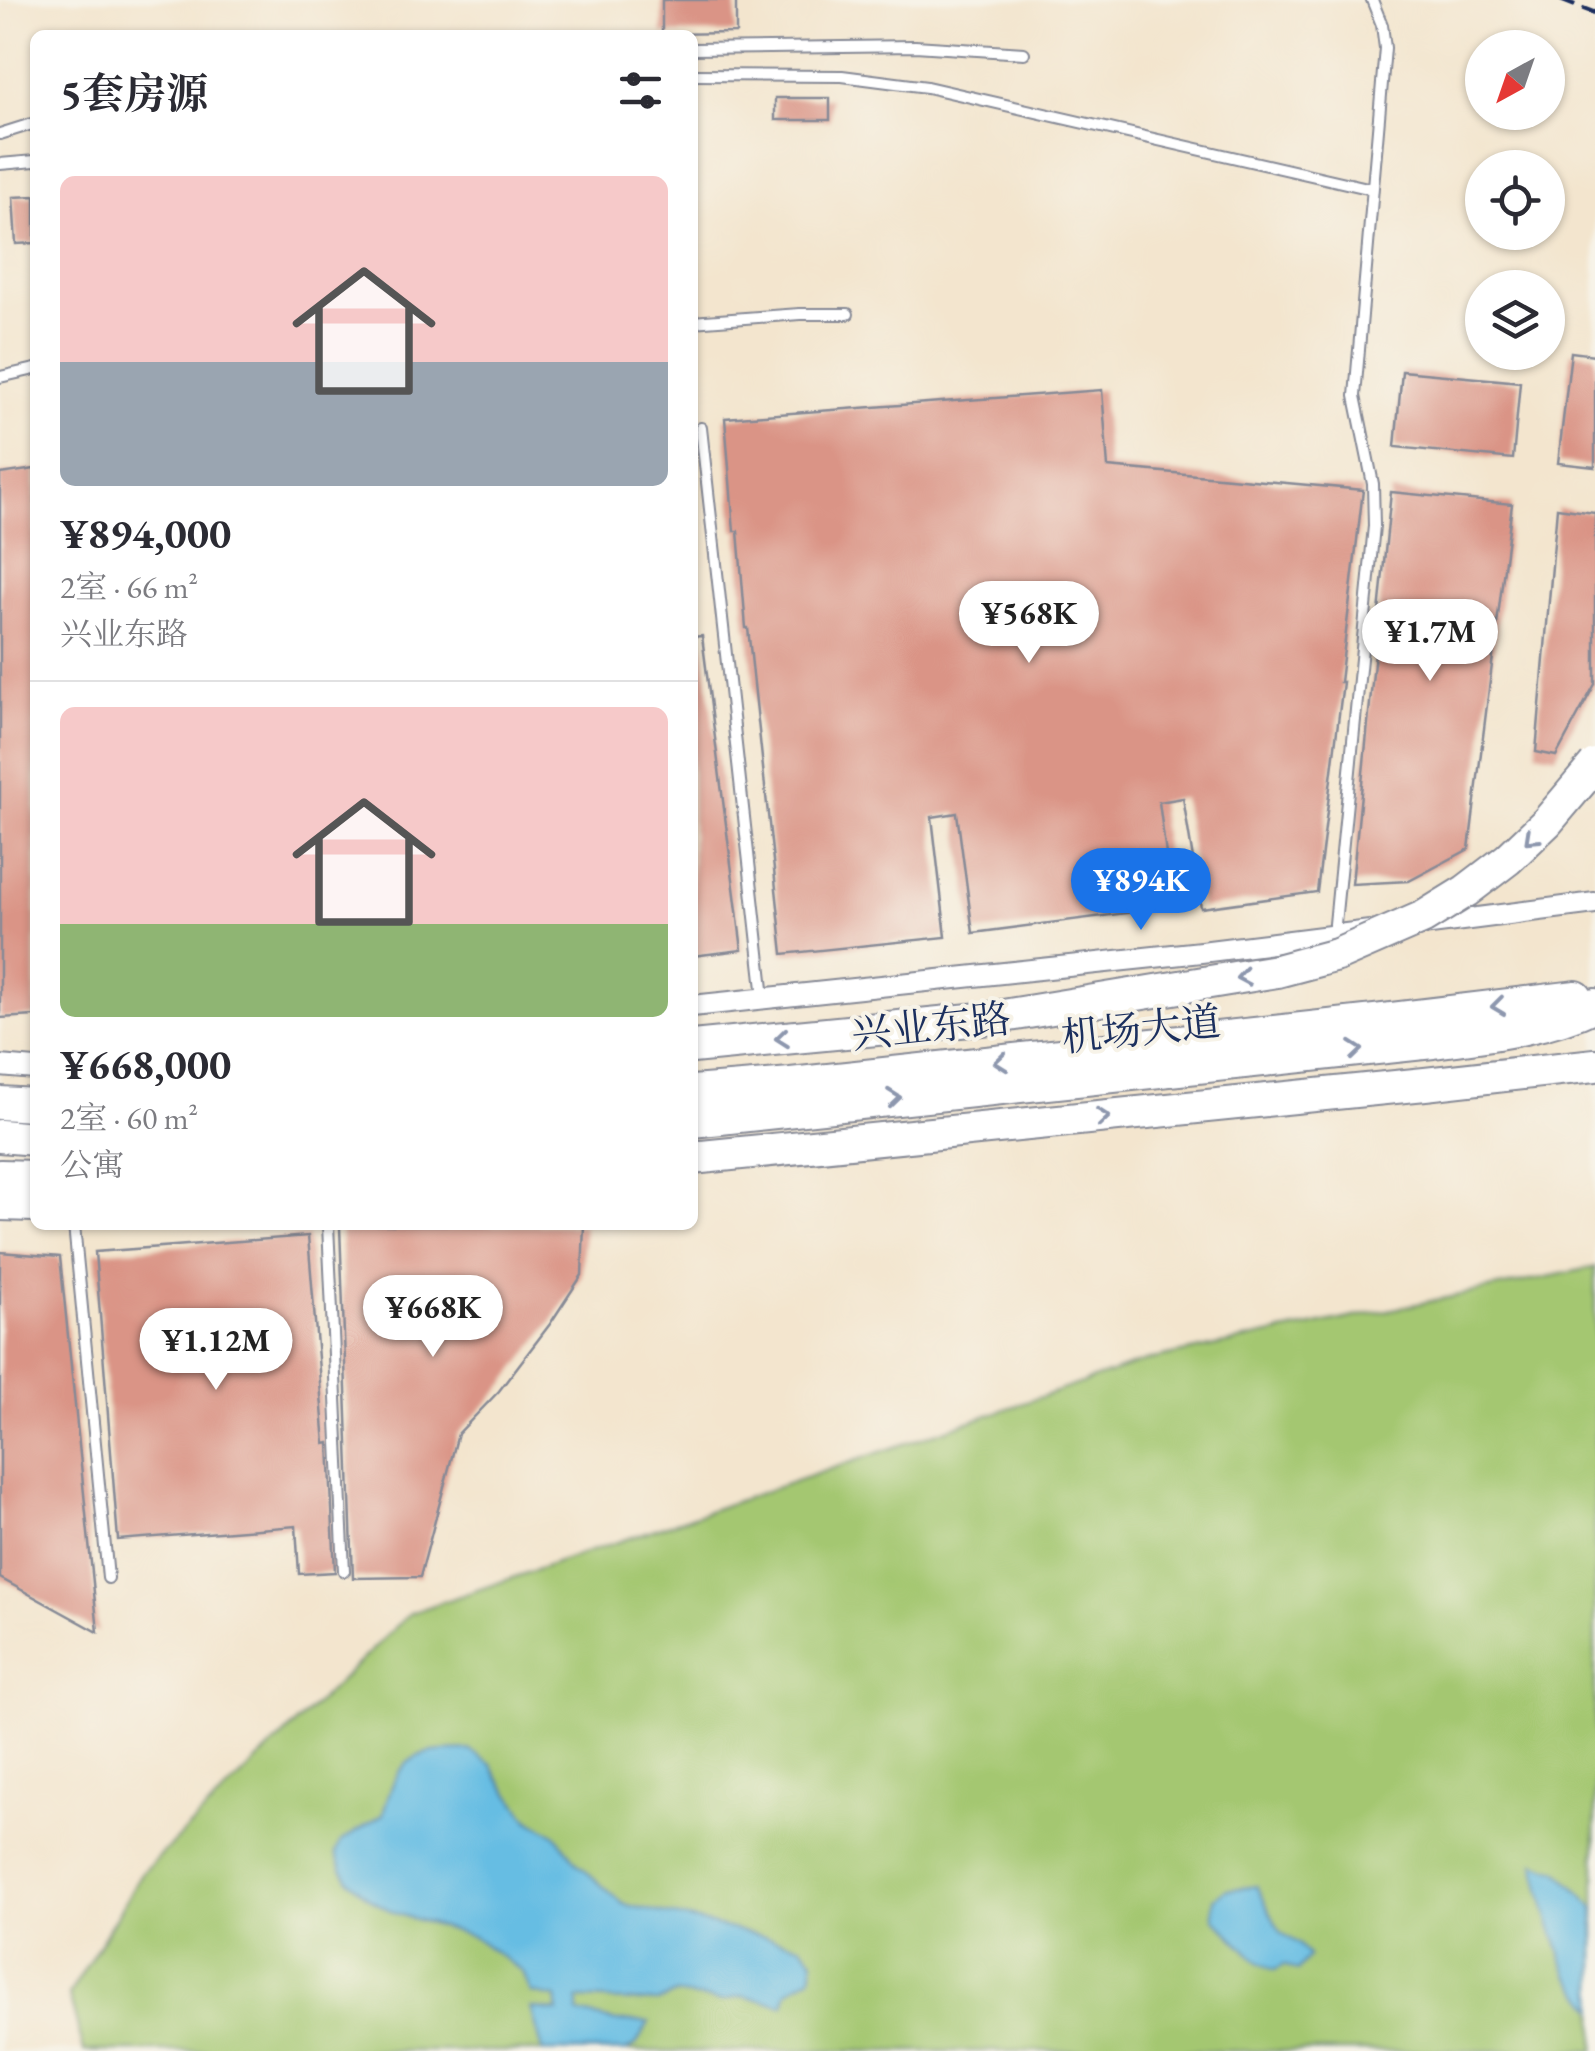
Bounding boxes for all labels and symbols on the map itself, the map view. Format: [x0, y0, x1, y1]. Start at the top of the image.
north arrow [1465, 30, 1565, 130]
pin: ¥568K [959, 581, 1099, 666]
pin: ¥1.7M [1360, 599, 1500, 684]
one-way arrow [1524, 826, 1542, 844]
pin: ¥894K [1071, 848, 1211, 933]
one-way arrow [1234, 966, 1251, 987]
street label: 兴业东路 [849, 992, 1013, 1060]
street label: 机场大道 [1059, 995, 1223, 1063]
one-way arrow [1490, 995, 1506, 1016]
one-way arrow [773, 1027, 789, 1048]
one-way arrow [1349, 1040, 1365, 1061]
one-way arrow [993, 1050, 1009, 1072]
one-way arrow [886, 1088, 902, 1109]
one-way arrow [1095, 1106, 1111, 1128]
pin: ¥668K [363, 1275, 503, 1360]
pin: ¥1.12M [135, 1308, 297, 1393]

